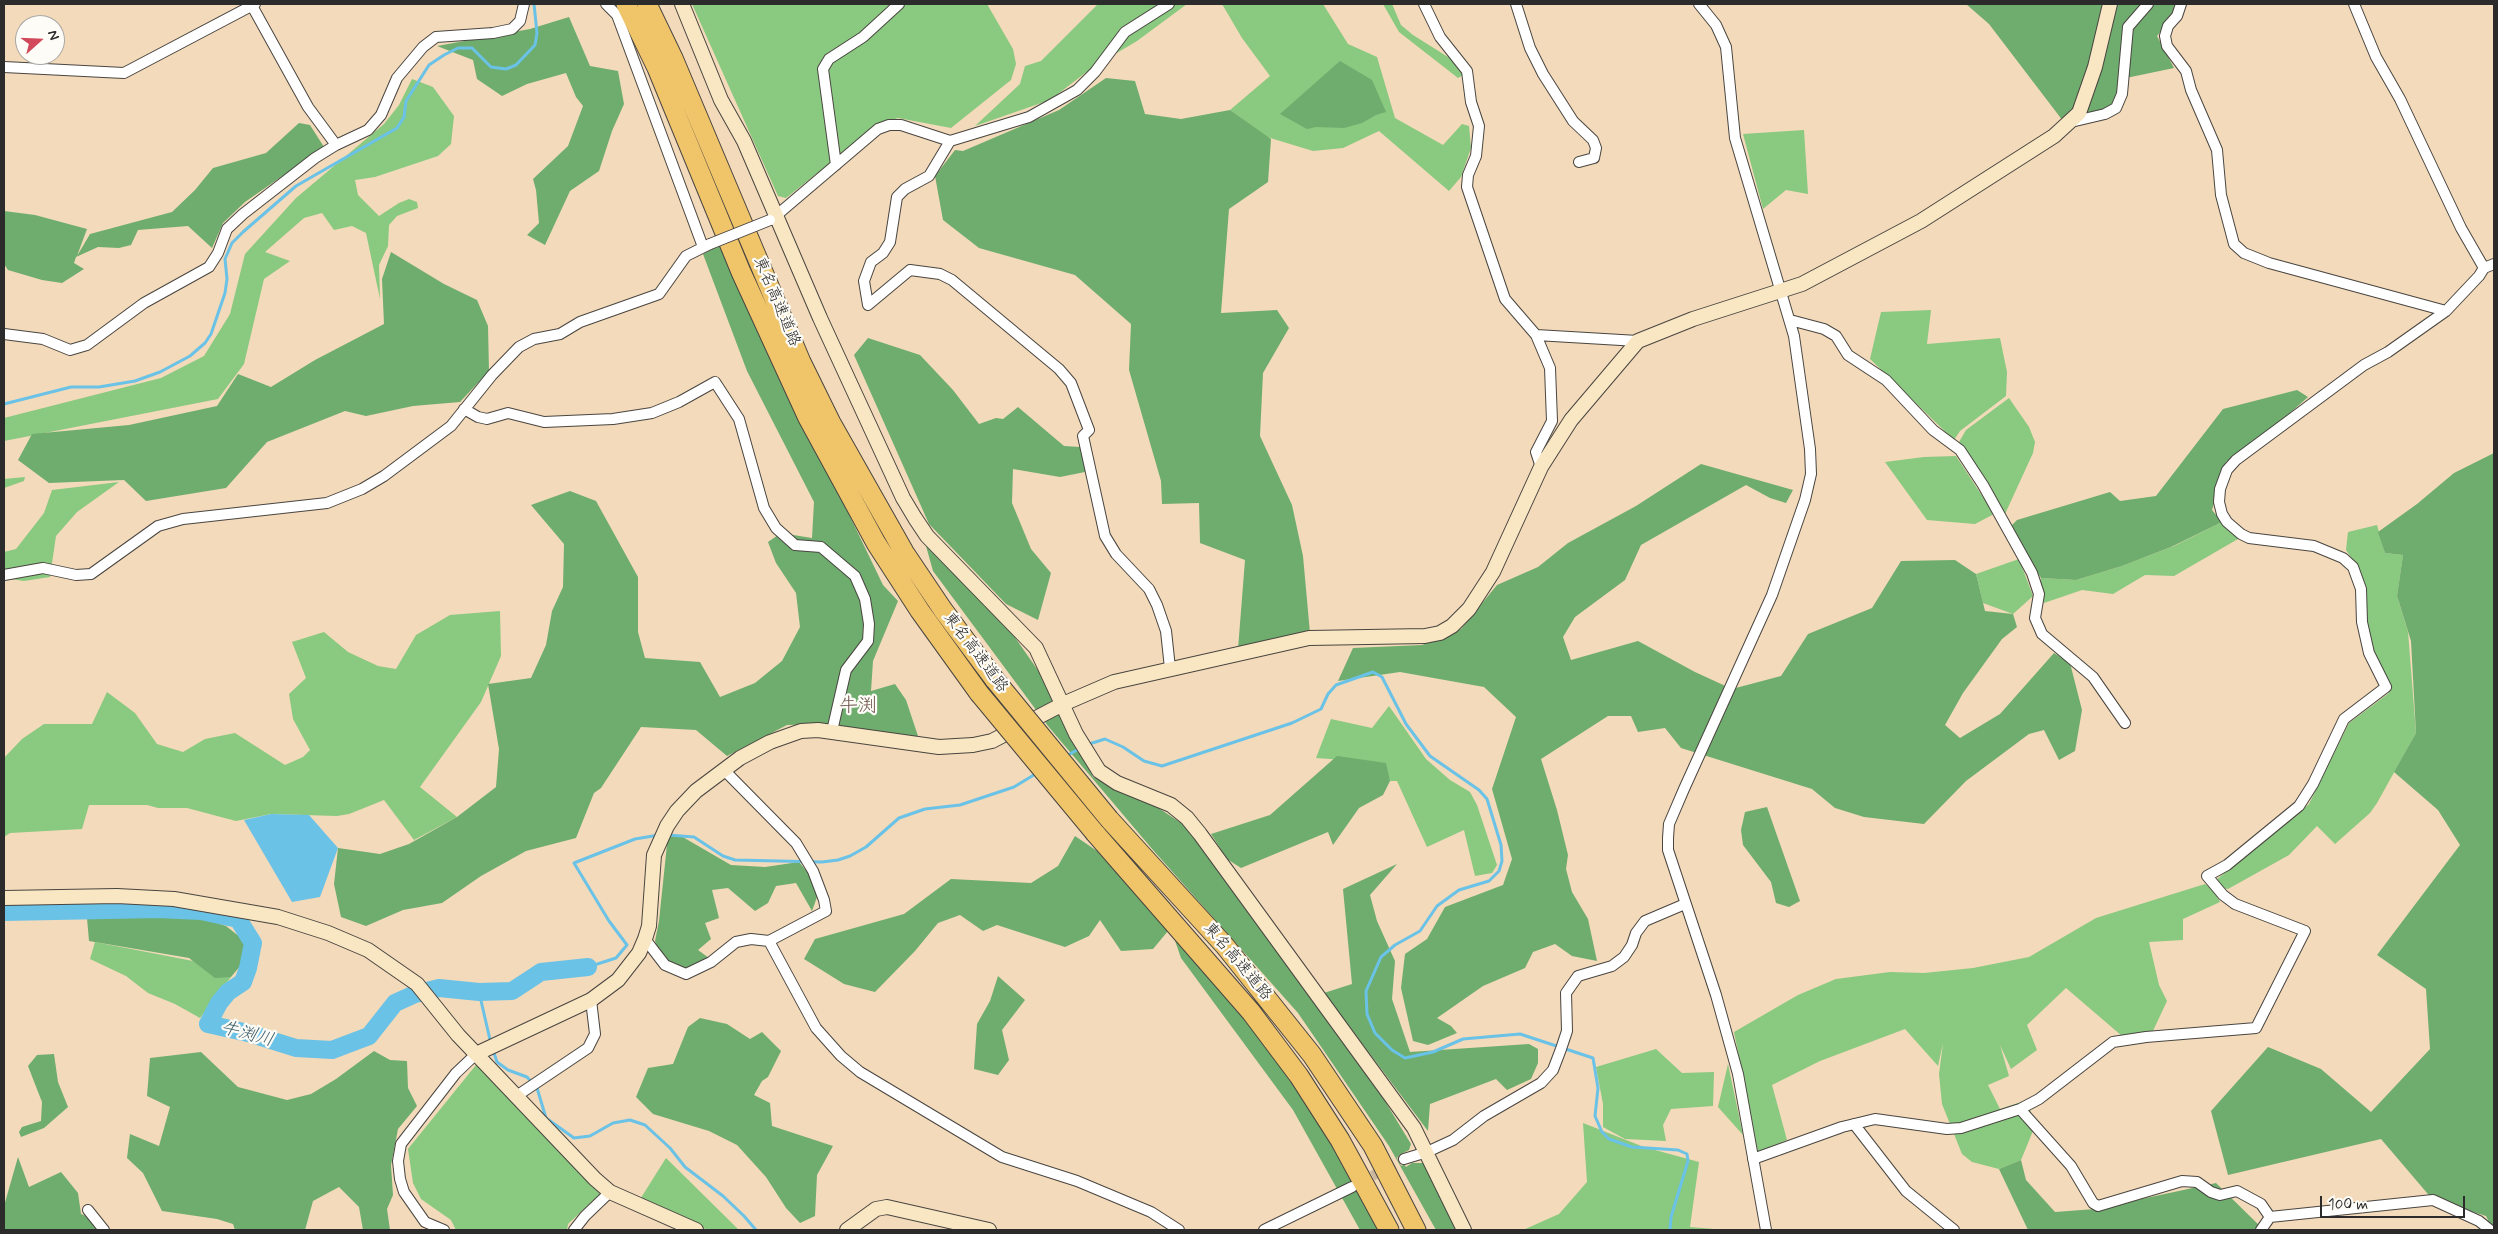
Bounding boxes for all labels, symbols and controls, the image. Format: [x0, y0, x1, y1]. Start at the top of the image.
north arrow [15, 15, 65, 65]
text: N [43, 28, 63, 43]
street label: 東名高速道路 [748, 254, 804, 350]
street label: 東名高速道路 [938, 609, 1012, 697]
district label: 牛渕 [839, 696, 877, 718]
street label: 東名高速道路 [1199, 919, 1275, 1005]
water label: 牛渕川 [218, 1018, 276, 1052]
scale bar [2323, 1186, 2468, 1218]
text: 100 m [2328, 1195, 2368, 1215]

